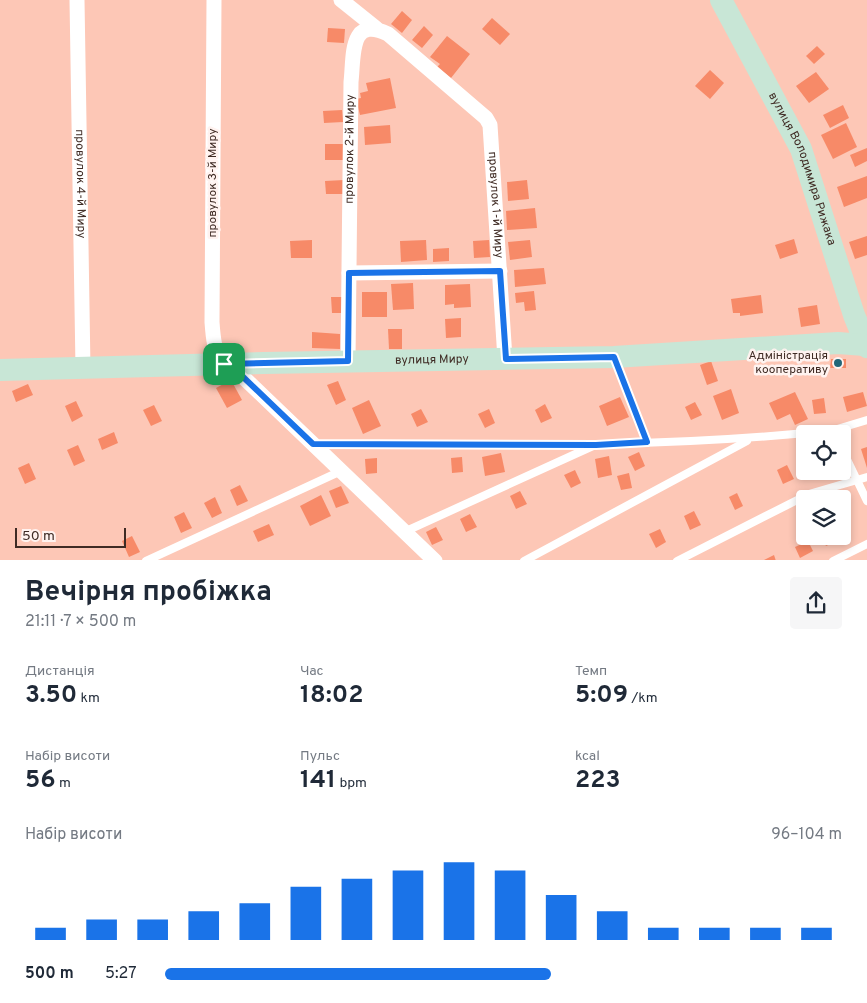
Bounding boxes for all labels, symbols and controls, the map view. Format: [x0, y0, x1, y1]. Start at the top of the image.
street label: вулиця Володимира Рижака [764, 90, 839, 248]
street label: провулок 2-й Миру [342, 94, 359, 204]
street label: провулок 3-й Миру [205, 128, 221, 238]
street label: провулок 4-й Миру [71, 129, 89, 239]
street label: провулок 1-й Миру [484, 151, 507, 259]
pin [203, 343, 245, 385]
place label: Адміністрація кооперативу [749, 348, 828, 378]
icon: arrive [210, 350, 238, 378]
street label: вулиця Миру [395, 351, 469, 369]
marker: Адміністрація кооперативу [832, 357, 844, 369]
map controls [796, 425, 851, 545]
button: locate [796, 425, 851, 480]
button: layers [796, 490, 851, 545]
scale bar [15, 526, 126, 549]
text: 50 m [22, 528, 55, 545]
text: Вечірня пробіжка [25, 575, 272, 611]
button: share [790, 577, 842, 629]
text: 21:11 · 7 × 500 m [25, 612, 136, 632]
text: Дистанція [25, 663, 95, 680]
text: Час [300, 663, 324, 680]
text: Темп [575, 663, 607, 680]
text: 3.50 [25, 680, 77, 712]
text: 18:02 [300, 680, 364, 712]
text: 5:09 [575, 680, 628, 712]
text: km [77, 690, 100, 707]
text: /km [628, 690, 658, 707]
text: Набір висоти [25, 748, 110, 765]
text: Пульс [300, 748, 340, 765]
text: kcal [575, 748, 600, 765]
text: 56 [25, 765, 56, 797]
text: 141 [300, 765, 336, 797]
text: 223 [575, 765, 621, 797]
text: m [56, 775, 71, 792]
text: bpm [336, 775, 367, 792]
text: Набір висоти [25, 825, 122, 845]
text: 96–104 m [771, 825, 842, 845]
text: 500 m [25, 964, 74, 984]
text: 5:27 [105, 964, 137, 984]

